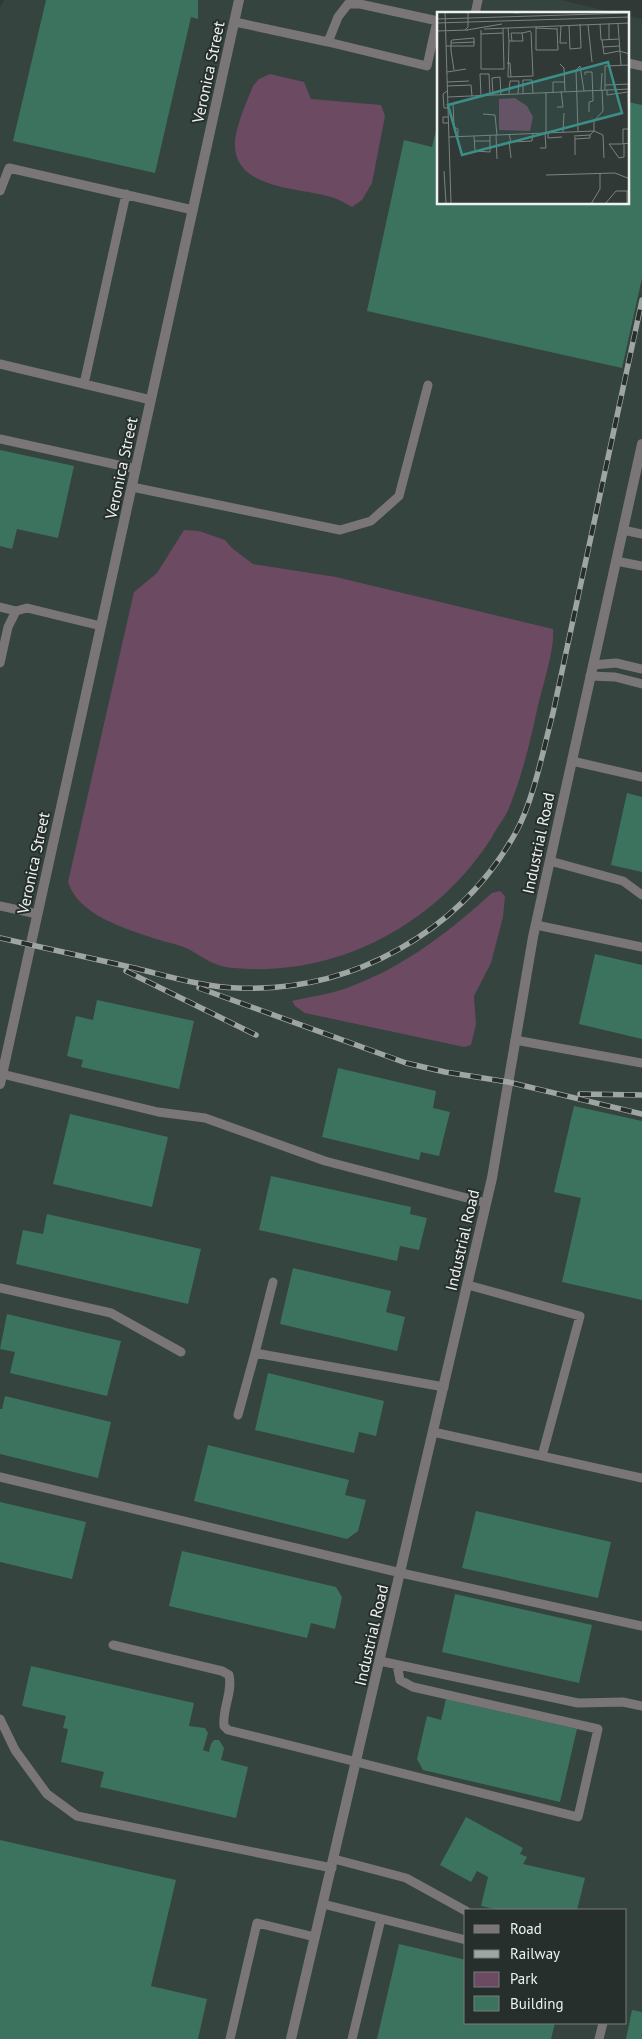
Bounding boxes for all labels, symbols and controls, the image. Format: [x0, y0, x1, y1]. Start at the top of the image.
inset map [437, 12, 630, 205]
street label: Veronica Street [187, 19, 229, 126]
street label: Veronica Street [100, 415, 142, 522]
street label: Industrial Road [517, 790, 559, 896]
street label: Veronica Street [12, 810, 54, 917]
street label: Industrial Road [441, 1187, 483, 1293]
street label: Industrial Road [350, 1582, 392, 1688]
legend [464, 1909, 627, 2024]
text: Road [510, 1919, 542, 1938]
text: Railway [510, 1944, 560, 1963]
text: Park [510, 1969, 538, 1988]
text: Building [510, 1994, 564, 2013]

